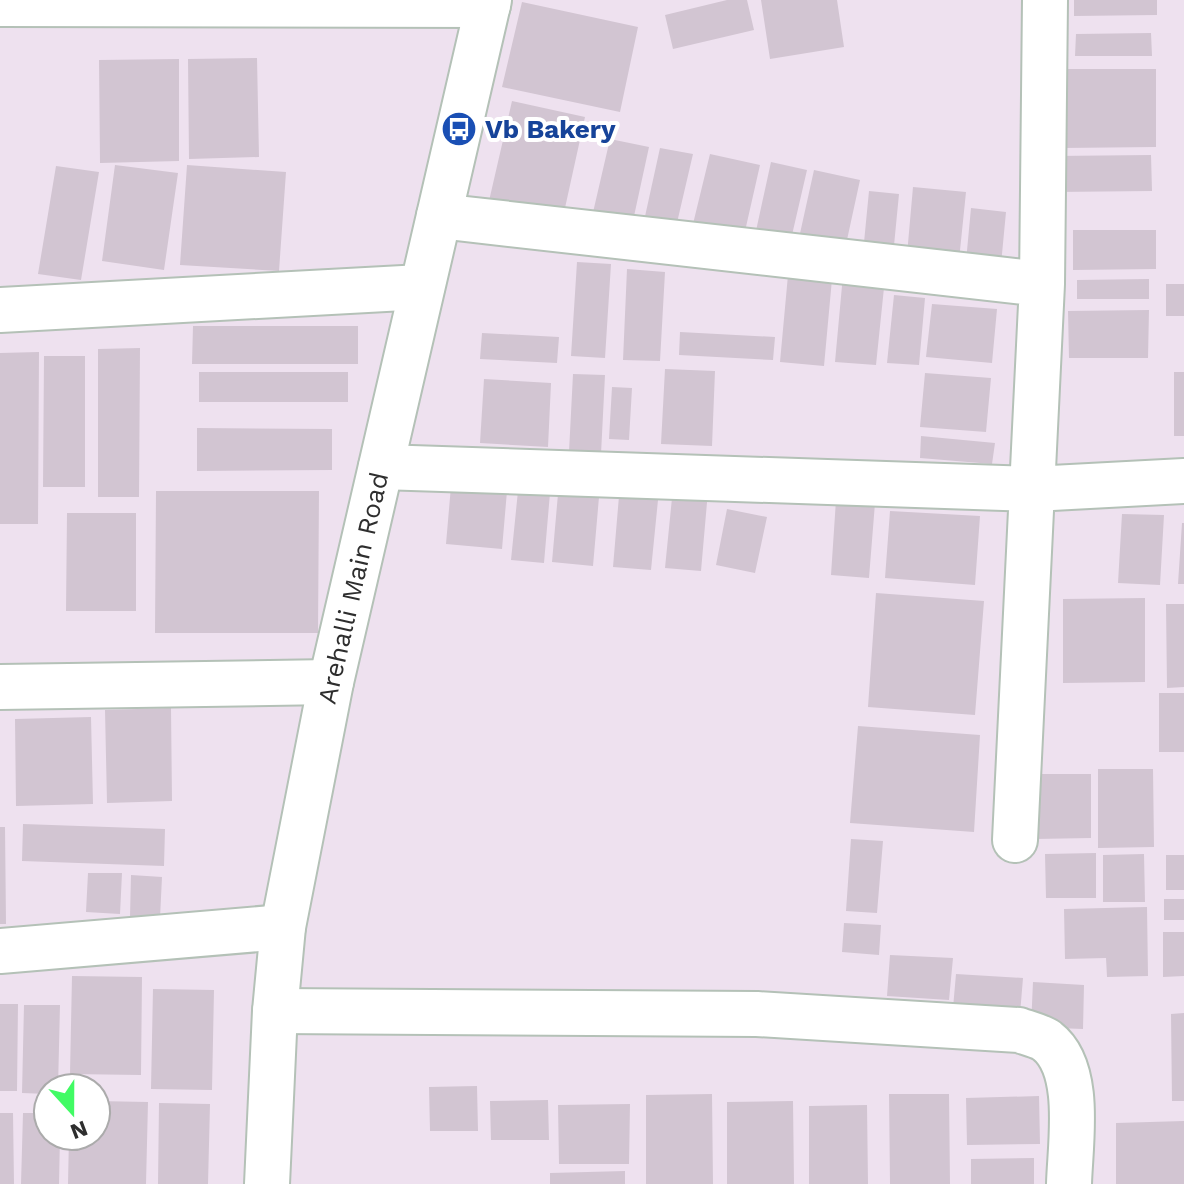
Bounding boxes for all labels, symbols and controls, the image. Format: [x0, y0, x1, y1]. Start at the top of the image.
bus stop icon: Vb Bakery [440, 110, 478, 148]
place label: Vb Bakery [485, 114, 616, 144]
street label: Arehalli Main Road [312, 469, 394, 707]
north arrow [32, 1072, 112, 1152]
text: N [67, 1116, 91, 1145]

